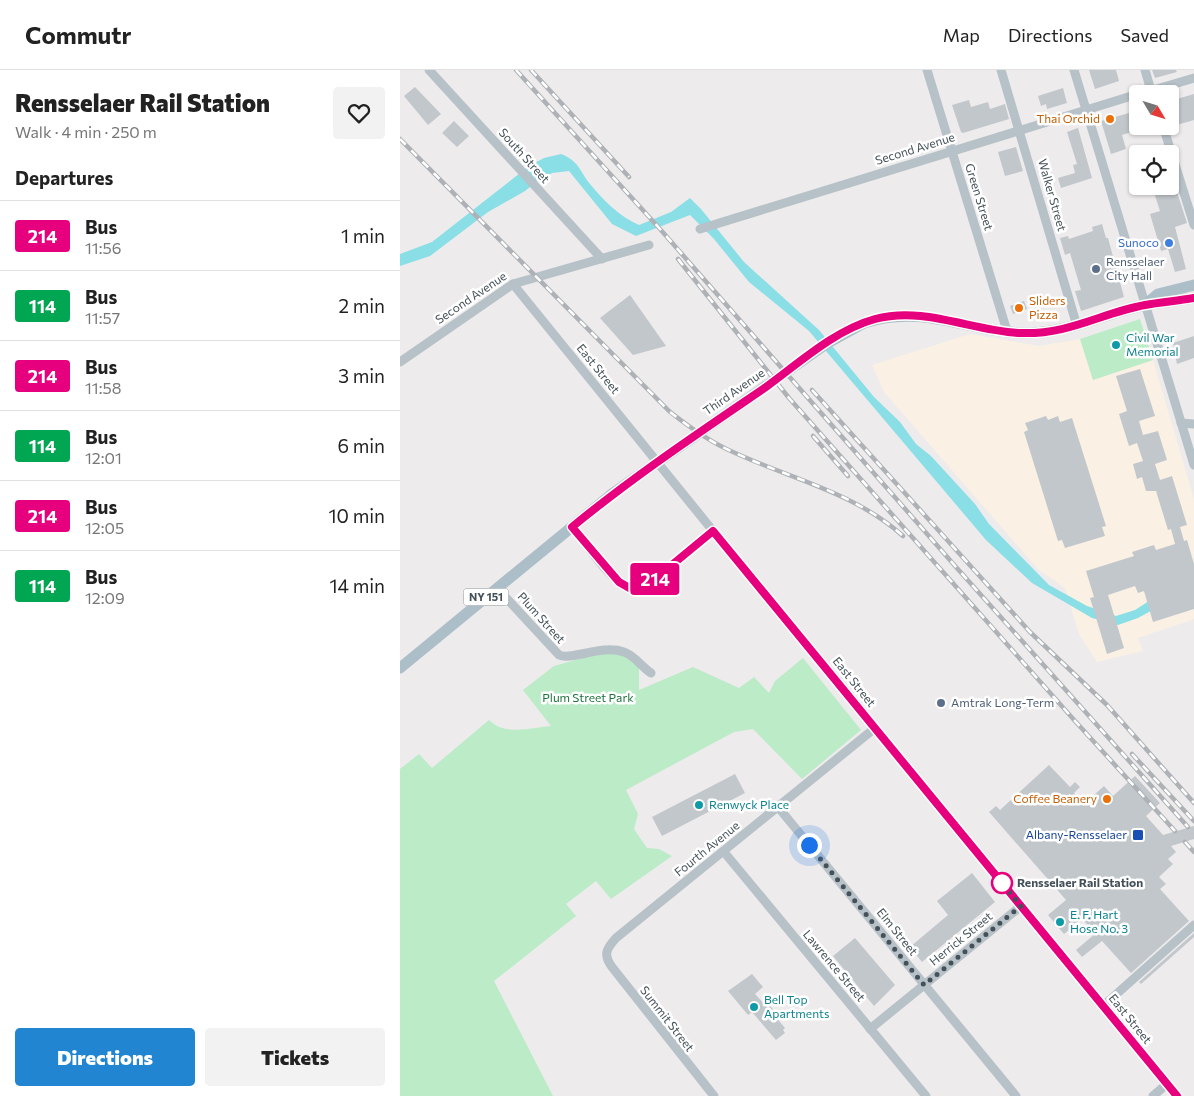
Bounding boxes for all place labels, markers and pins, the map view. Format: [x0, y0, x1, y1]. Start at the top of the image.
place label: Thai Orchid [1037, 111, 1100, 125]
marker: Thai Orchid [1104, 113, 1116, 125]
place label: Sunoco [1118, 235, 1159, 249]
marker: Sunoco [1163, 237, 1175, 249]
place label: Rensselaer City Hall [1106, 254, 1165, 282]
marker: Rensselaer City Hall [1090, 263, 1102, 275]
place label: Sliders Pizza [1029, 293, 1065, 321]
marker: Sliders Pizza [1013, 302, 1025, 314]
place label: Civil War Memorial [1126, 330, 1179, 358]
marker: Civil War Memorial [1110, 339, 1122, 351]
place label: Amtrak Long-Term [951, 695, 1054, 709]
marker: Amtrak Long-Term [935, 697, 947, 709]
place label: Coffee Beanery [1013, 791, 1097, 805]
marker: Coffee Beanery [1101, 793, 1113, 805]
place label: Renwyck Place [709, 797, 789, 811]
marker: Renwyck Place [693, 799, 705, 811]
place label: Albany-Rensselaer [1026, 827, 1127, 841]
marker: Albany-Rensselaer [1131, 828, 1145, 842]
marker: Rensselaer Rail Station [991, 872, 1013, 894]
place label: Rensselaer Rail Station [1017, 875, 1143, 889]
place label: E. F. Hart Hose No. 3 [1070, 907, 1128, 935]
marker: E. F. Hart Hose No. 3 [1054, 916, 1066, 928]
place label: Bell Top Apartments [764, 992, 829, 1020]
marker: Bell Top Apartments [748, 1001, 760, 1013]

